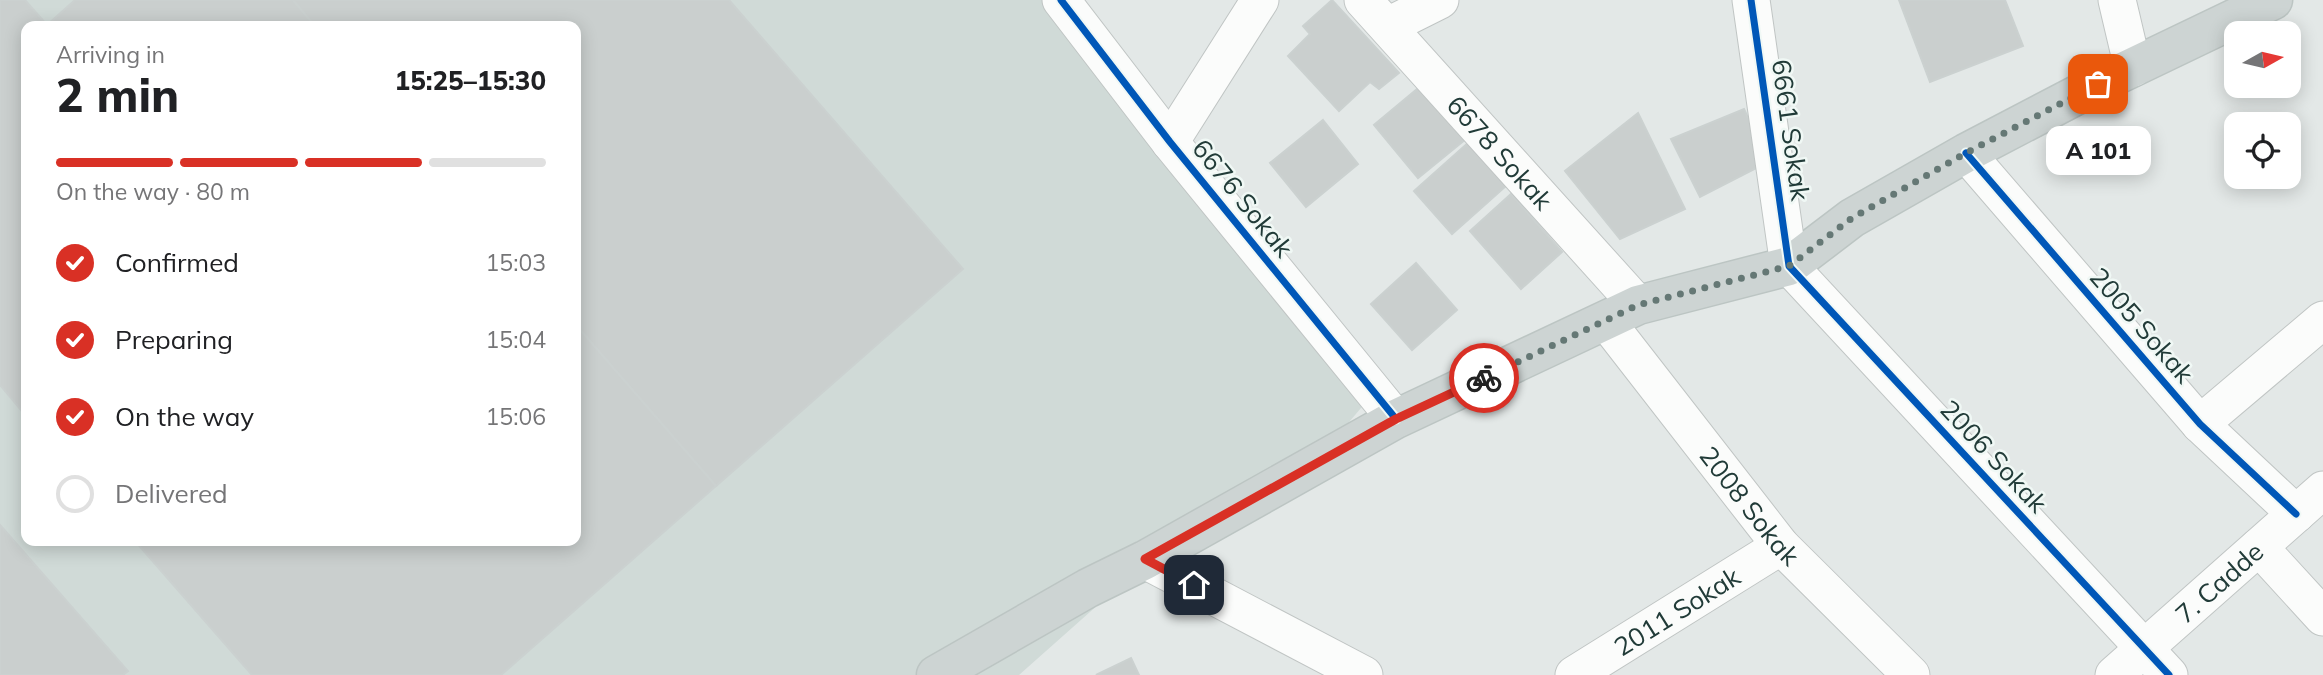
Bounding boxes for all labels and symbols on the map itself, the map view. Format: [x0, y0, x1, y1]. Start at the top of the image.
north arrow [2224, 21, 2301, 98]
pin [2068, 54, 2128, 114]
street label: 6661 Sokak [1765, 57, 1817, 203]
street label: 6678 Sokak [1440, 88, 1561, 217]
callout: A 101 [2046, 126, 2150, 175]
street label: 6676 Sokak [1185, 132, 1301, 264]
street label: 2005 Sokak [2083, 260, 2202, 390]
courier [1449, 343, 1519, 413]
street label: 2006 Sokak [1933, 393, 2055, 520]
street label: 2008 Sokak [1693, 439, 1807, 572]
street label: 7. Cadde [2168, 534, 2270, 630]
pin [1164, 555, 1224, 615]
street label: 2011 Sokak [1607, 559, 1746, 663]

